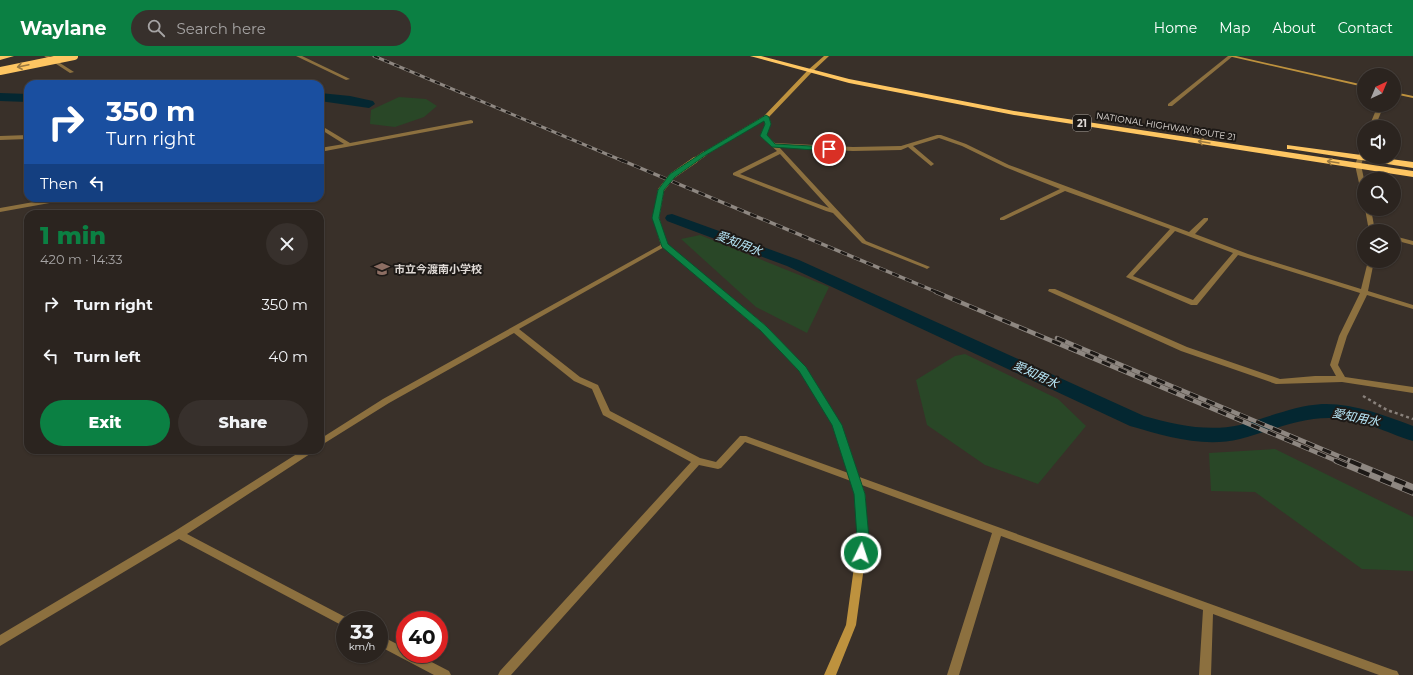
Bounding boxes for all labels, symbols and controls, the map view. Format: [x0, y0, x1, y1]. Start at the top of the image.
search box [131, 10, 411, 46]
text: Waylane [20, 17, 107, 40]
icon: search [145, 17, 167, 39]
text: Search here [177, 19, 266, 38]
text: Home [1154, 19, 1197, 37]
text: Map [1219, 19, 1250, 37]
text: About [1272, 19, 1316, 37]
text: Contact [1338, 19, 1393, 37]
one-way arrow [17, 63, 30, 71]
north arrow [1357, 68, 1401, 112]
map controls [1357, 68, 1401, 268]
text: 350 m [106, 94, 195, 128]
icon: right [40, 96, 92, 148]
street label: NATIONAL HIGHWAY ROUTE 21 [1095, 110, 1237, 142]
road number: 21 [1073, 115, 1091, 131]
button: sound [1357, 120, 1401, 164]
text: Turn right [106, 128, 196, 150]
pin [812, 132, 846, 166]
icon: arrive [818, 138, 840, 160]
one-way arrow [1198, 138, 1211, 146]
one-way arrow [1327, 158, 1340, 166]
icon: left [86, 172, 108, 194]
button: search [1357, 172, 1401, 216]
text: Then [40, 174, 78, 193]
text: 1 min [40, 221, 106, 250]
button: close [266, 223, 308, 265]
button: layers [1357, 224, 1401, 268]
water label: 愛知用水 [714, 227, 766, 259]
text: 420 m · 14:33 [40, 251, 123, 267]
school or university icon: 市立今渡南小学校 [373, 260, 391, 278]
place label: 市立今渡南小学校 [394, 262, 482, 276]
icon: right [40, 293, 62, 315]
text: Turn right [74, 295, 153, 314]
text: 350 m [261, 295, 308, 314]
icon: left [40, 345, 62, 367]
text: Turn left [74, 347, 141, 366]
text: 40 m [268, 347, 308, 366]
water label: 愛知用水 [1011, 357, 1063, 392]
button: Exit [40, 400, 170, 446]
button: Share [178, 400, 308, 446]
water label: 愛知用水 [1331, 405, 1383, 429]
position arrow [840, 532, 882, 574]
speed limit sign: 40 [396, 611, 448, 663]
text: 33 [350, 620, 374, 644]
text: km/h [349, 640, 375, 653]

